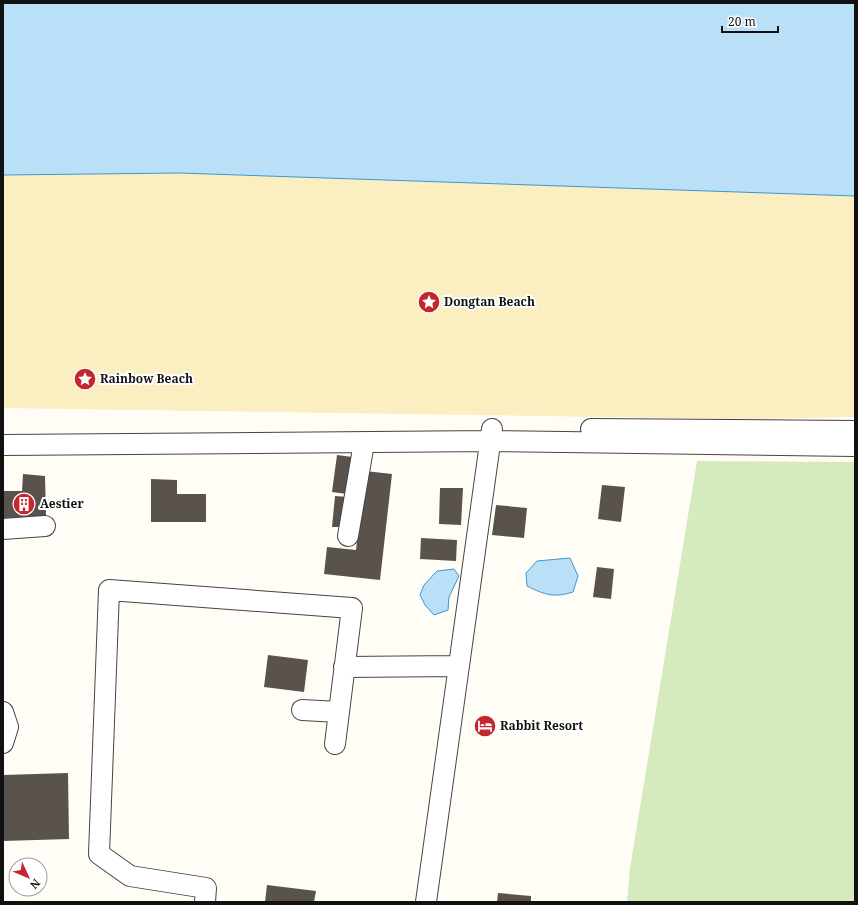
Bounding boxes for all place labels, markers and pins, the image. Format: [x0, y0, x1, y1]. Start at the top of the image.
place icon: Dongtan Beach [416, 289, 442, 315]
place label: Dongtan Beach [444, 293, 535, 310]
place icon: Rainbow Beach [72, 366, 98, 392]
place label: Rainbow Beach [100, 370, 193, 387]
building icon: Aestier [11, 491, 37, 517]
place label: Aestier [40, 495, 84, 512]
hotel icon: Rabbit Resort [472, 713, 498, 739]
place label: Rabbit Resort [500, 717, 583, 734]

